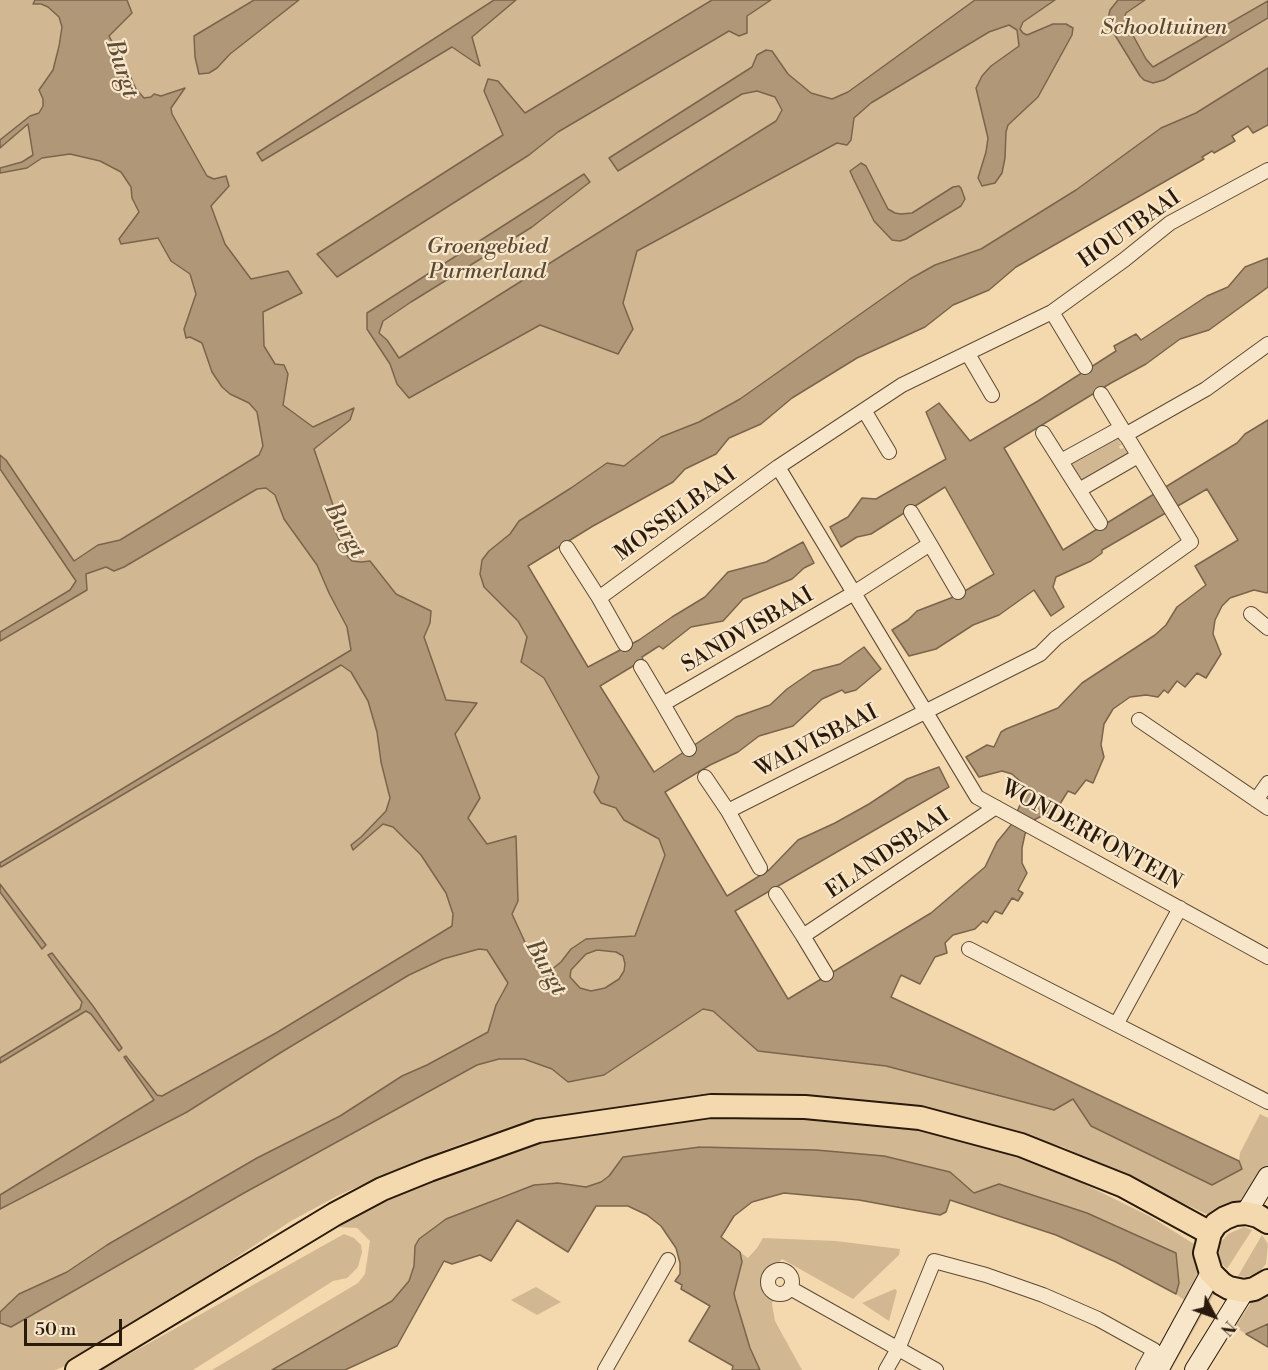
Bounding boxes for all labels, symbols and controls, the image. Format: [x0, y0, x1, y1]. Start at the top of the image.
park label: Schooltuinen [1101, 16, 1227, 42]
water label: Burgt [98, 36, 144, 102]
street label: HOUTBAAI [1074, 185, 1186, 275]
park label: Groengebied Purmerland [426, 235, 548, 286]
street label: MOSSELBAAI [610, 462, 742, 568]
water label: Burgt [317, 498, 371, 564]
street label: SANDVISBAAI [677, 583, 819, 679]
street label: WALVISBAAI [751, 700, 883, 784]
street label: WONDERFONTEIN [996, 775, 1186, 897]
street label: ELANDSBAAI [821, 803, 955, 905]
water label: Burgt [518, 935, 572, 1001]
north arrow [1184, 1286, 1244, 1346]
scale bar [27, 1307, 124, 1345]
text: N [1216, 1316, 1239, 1339]
text: 50 m [35, 1318, 76, 1341]

